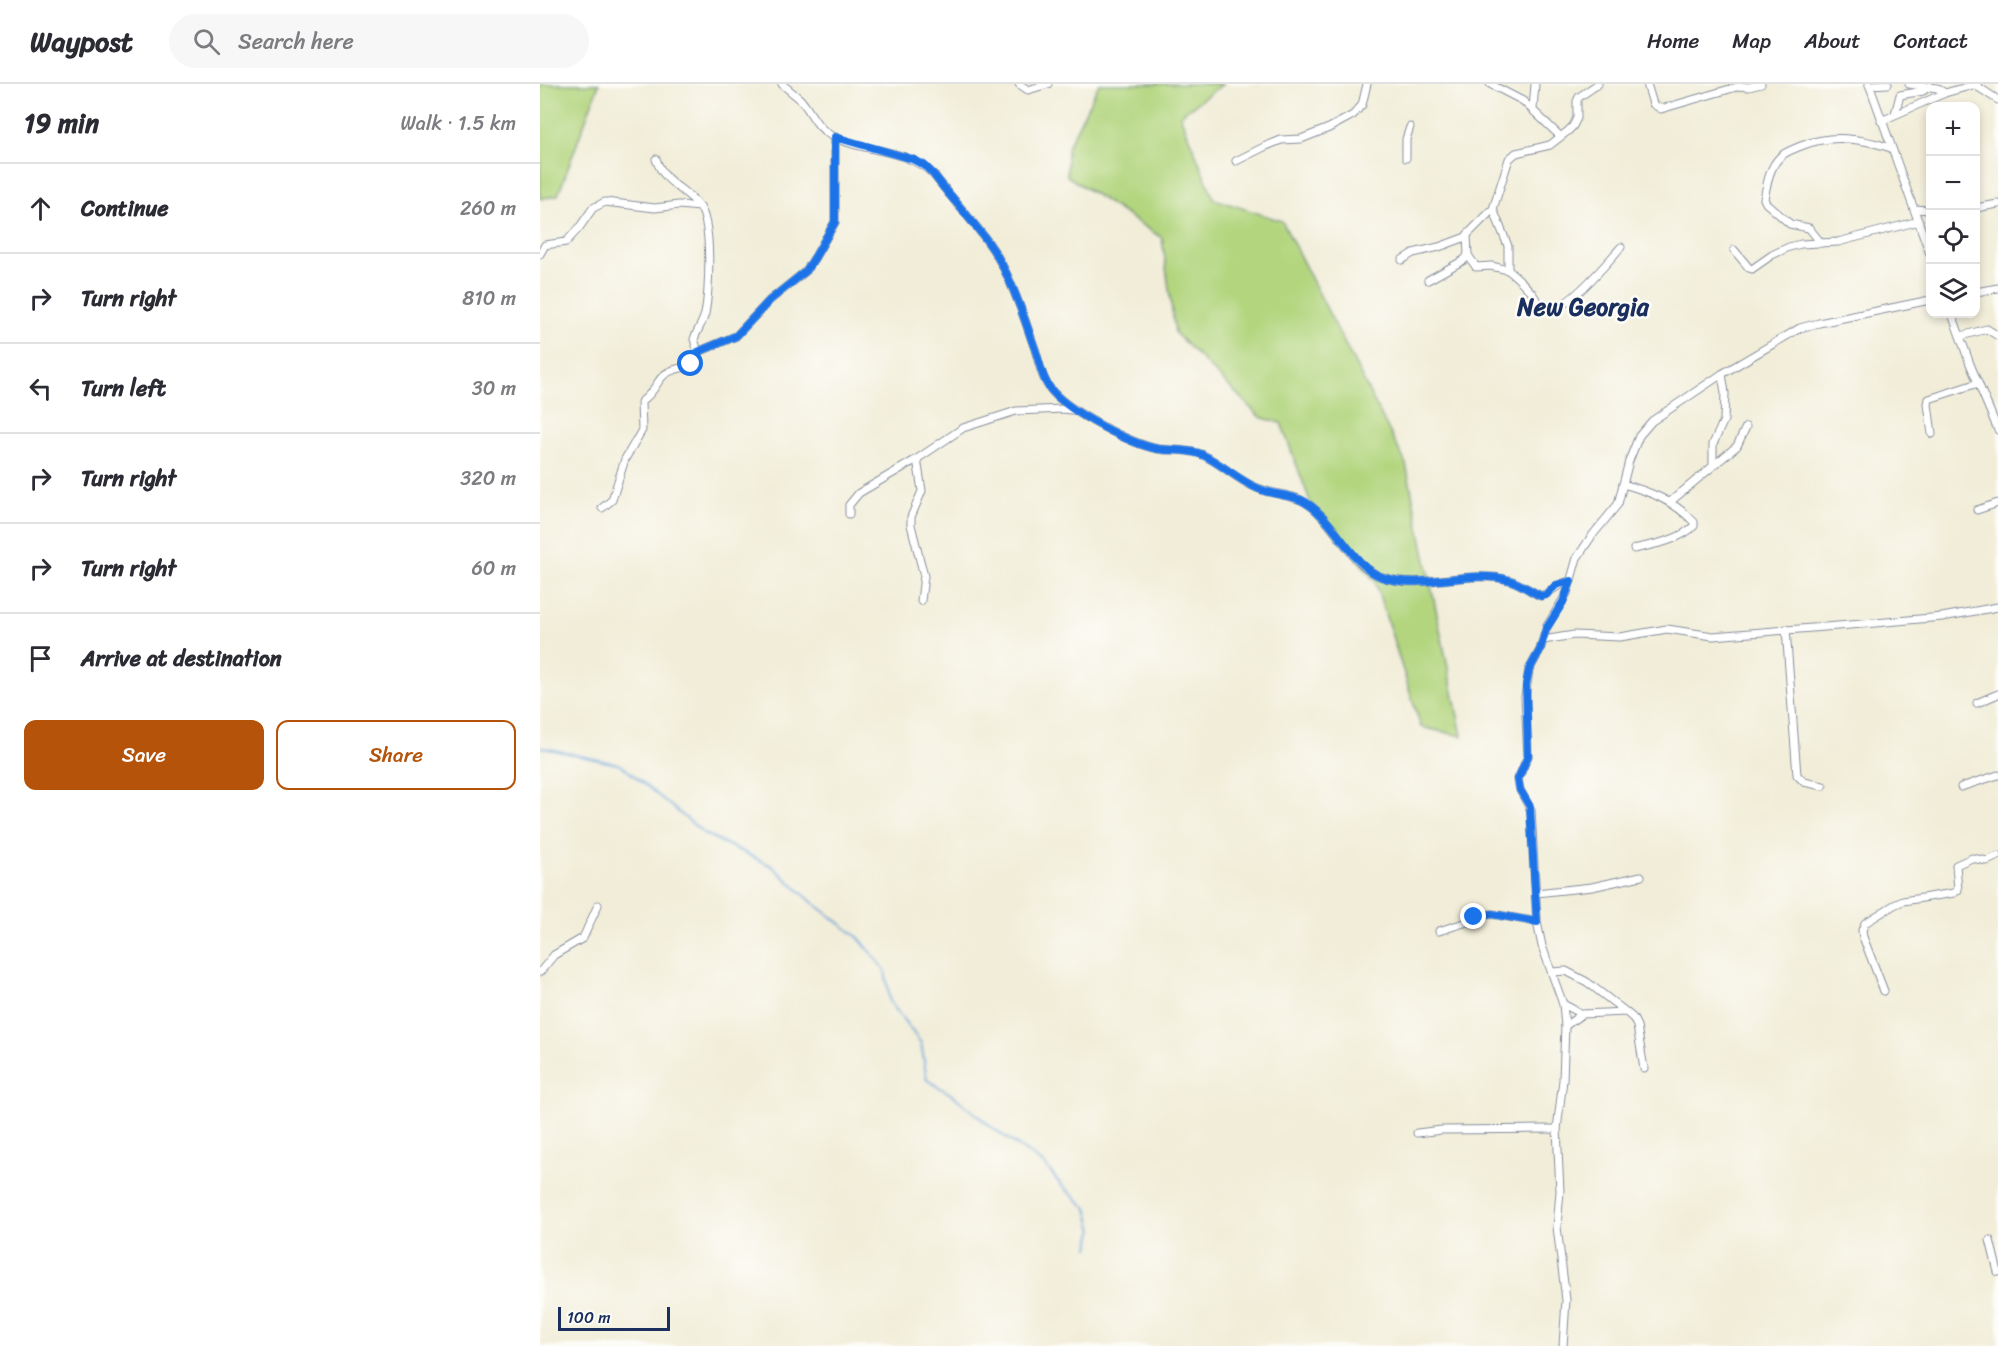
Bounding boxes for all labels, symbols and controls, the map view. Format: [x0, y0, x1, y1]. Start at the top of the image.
search box [169, 14, 589, 68]
text: Waypost [30, 17, 133, 66]
text: Search here [238, 22, 354, 61]
text: Home [1647, 22, 1699, 60]
text: Map [1732, 22, 1771, 60]
text: About [1804, 22, 1861, 60]
text: Contact [1894, 22, 1968, 60]
icon: search [190, 25, 223, 58]
text: 19 min [24, 100, 99, 146]
map controls [1926, 102, 1980, 318]
button: + [1926, 102, 1980, 156]
text: Walk · 1.5 km [400, 106, 516, 141]
button: − [1926, 156, 1980, 210]
text: Continue [81, 189, 169, 228]
text: 260 m [460, 191, 516, 226]
icon: ahead [24, 192, 57, 225]
button: locate [1926, 210, 1980, 264]
button: layers [1926, 264, 1980, 318]
text: Turn right [81, 279, 176, 318]
text: 810 m [462, 281, 516, 316]
icon: right [24, 282, 57, 315]
district label: New Georgia [1516, 286, 1650, 328]
route start [677, 350, 703, 376]
text: Turn left [81, 369, 166, 408]
text: 30 m [472, 371, 516, 406]
icon: left [24, 372, 57, 405]
text: Turn right [81, 459, 176, 498]
text: 320 m [460, 461, 516, 496]
icon: right [24, 462, 57, 495]
text: Turn right [81, 549, 176, 588]
text: 60 m [471, 551, 516, 586]
icon: right [24, 552, 57, 585]
text: Arrive at destination [81, 639, 282, 678]
icon: arrive [24, 642, 57, 675]
button: Save [24, 720, 264, 790]
button: Share [276, 720, 516, 790]
route end [1460, 903, 1486, 929]
text: 100 m [567, 1303, 611, 1332]
scale bar [558, 1304, 670, 1332]

